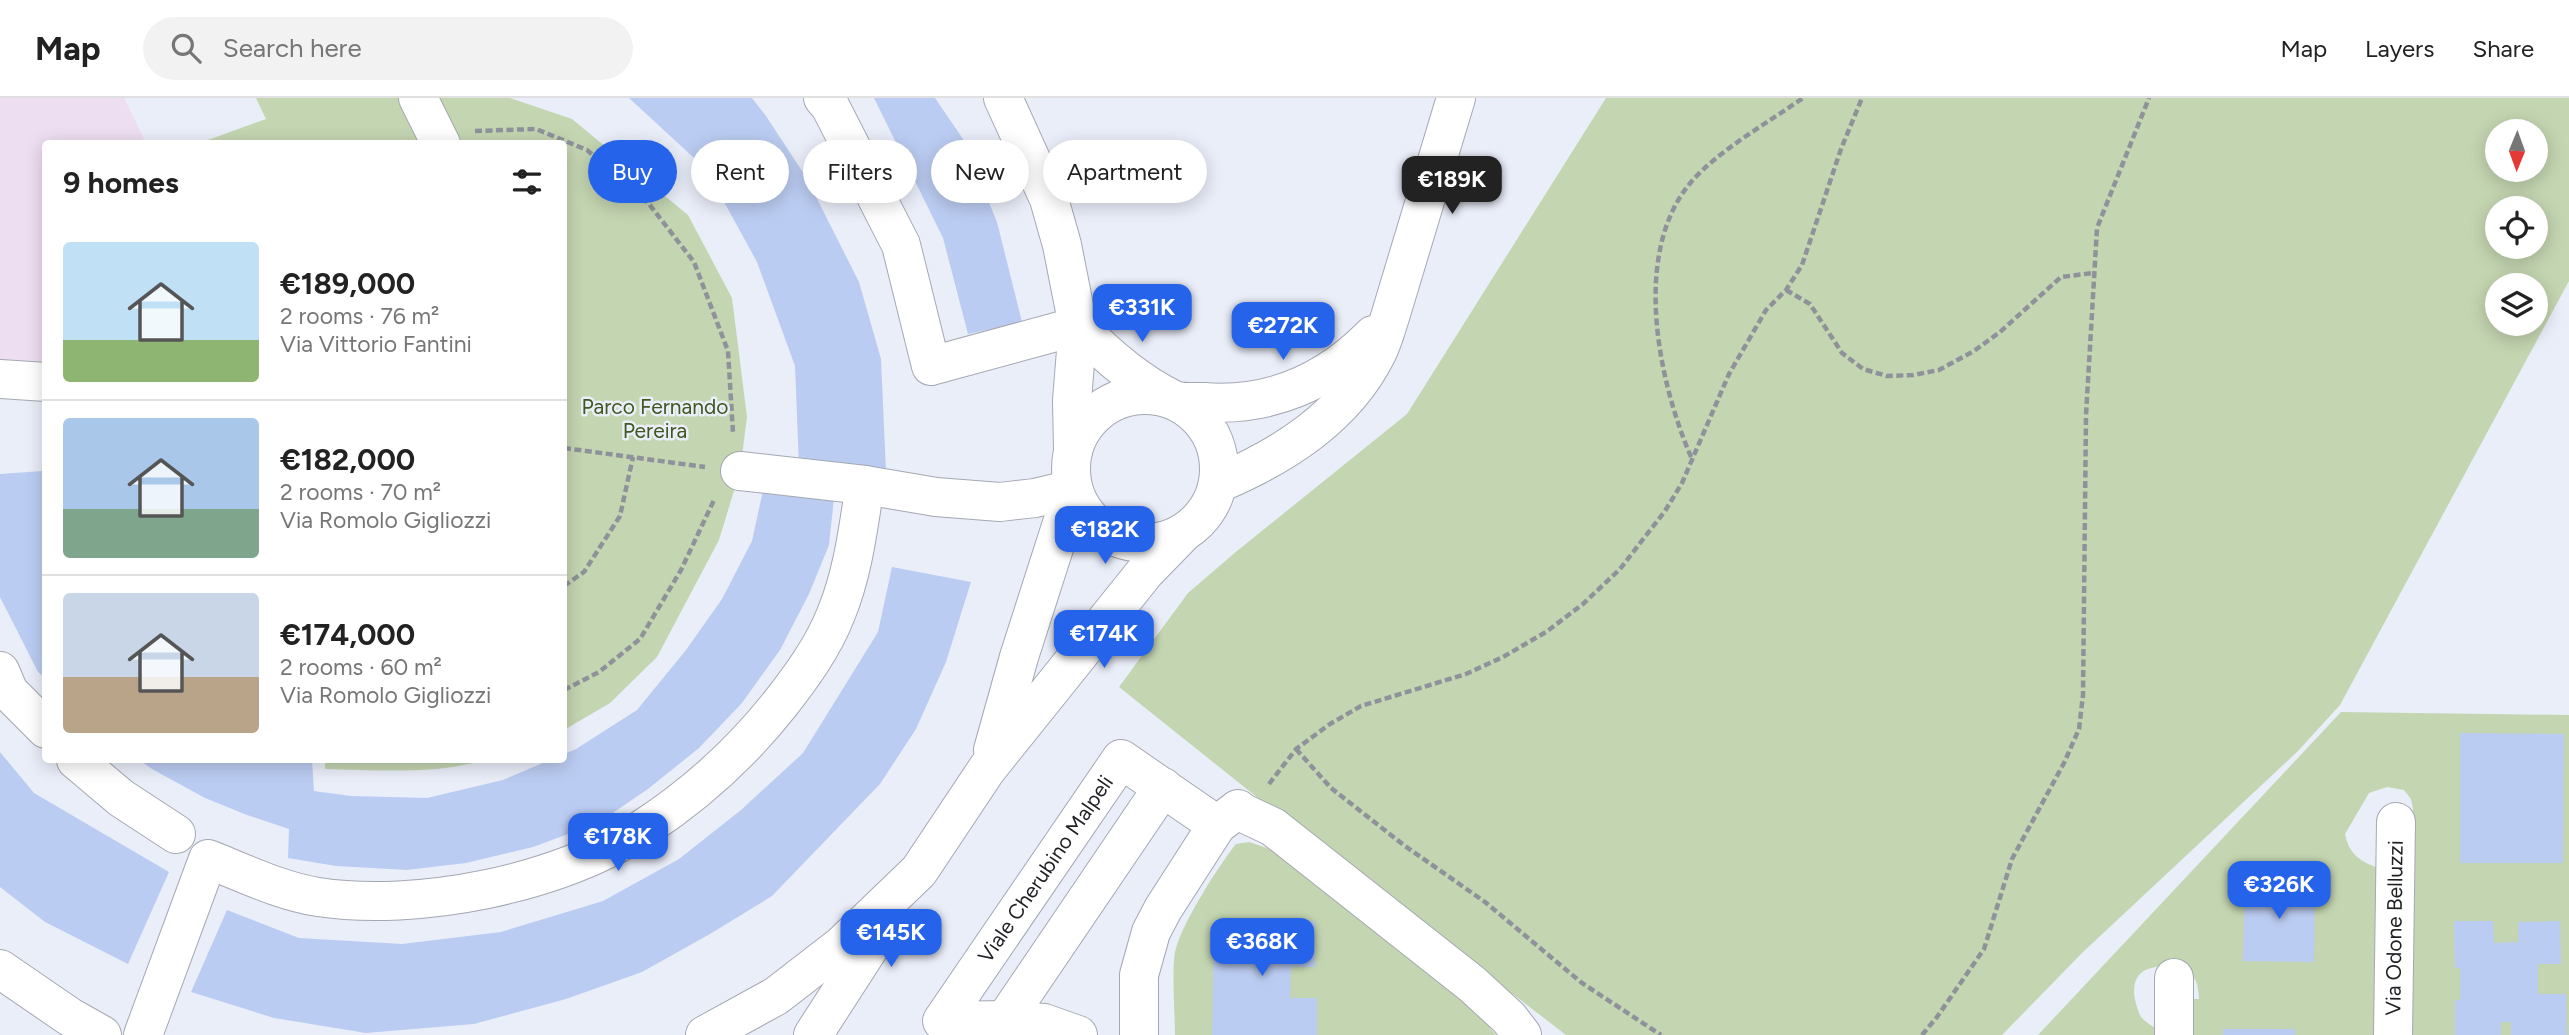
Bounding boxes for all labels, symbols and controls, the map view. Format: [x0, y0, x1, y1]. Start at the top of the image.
search box [143, 17, 633, 80]
text: Map [35, 29, 101, 68]
icon: search [167, 29, 205, 67]
text: Search here [223, 32, 362, 64]
text: Map [2280, 34, 2327, 63]
text: Layers [2365, 34, 2434, 63]
text: Share [2472, 34, 2534, 63]
north arrow [2485, 119, 2548, 182]
map controls [2485, 119, 2548, 336]
chip: Buy [588, 140, 677, 203]
chip: Rent [691, 140, 789, 203]
chip: Filters [803, 140, 917, 203]
chip: New [931, 140, 1029, 203]
chip: Apartment [1043, 140, 1207, 203]
pin: €189K [1403, 156, 1501, 216]
icon: filters [508, 163, 546, 201]
text: 9 homes [63, 164, 179, 201]
text: €189K [1418, 165, 1486, 193]
button: locate [2485, 196, 2548, 259]
text: €189,000 [280, 265, 415, 302]
icon: home [119, 270, 203, 354]
button: layers [2485, 273, 2548, 336]
pin: €331K [1093, 285, 1191, 344]
text: €331K [1109, 293, 1175, 321]
text: 2 rooms · 76 m² [280, 302, 439, 330]
pin: €272K [1234, 302, 1332, 362]
text: €272K [1248, 311, 1318, 339]
text: Via Vittorio Fantini [280, 330, 472, 358]
park label: Parco Fernando Pereira [582, 394, 728, 443]
text: €182,000 [280, 441, 415, 478]
icon: home [119, 446, 203, 530]
text: 2 rooms · 70 m² [280, 478, 441, 506]
text: Via Romolo Gigliozzi [280, 506, 491, 534]
pin: €182K [1056, 506, 1154, 566]
text: €182K [1071, 515, 1139, 543]
pin: €174K [1055, 610, 1153, 670]
text: €174,000 [280, 616, 415, 653]
text: €174K [1070, 619, 1138, 647]
icon: home [119, 621, 203, 705]
text: 2 rooms · 60 m² [280, 653, 442, 681]
text: Via Romolo Gigliozzi [280, 681, 491, 709]
street label: Viale Cherubino Malpeli [973, 770, 1118, 967]
pin: €178K [569, 814, 667, 873]
text: €178K [584, 822, 652, 850]
street label: Via Odone Belluzzi [2380, 840, 2408, 1016]
pin: €326K [2230, 862, 2328, 921]
text: €326K [2244, 870, 2314, 898]
pin: €145K [842, 910, 940, 969]
text: €145K [857, 918, 925, 946]
pin: €368K [1213, 918, 1311, 978]
text: €368K [1226, 927, 1298, 955]

